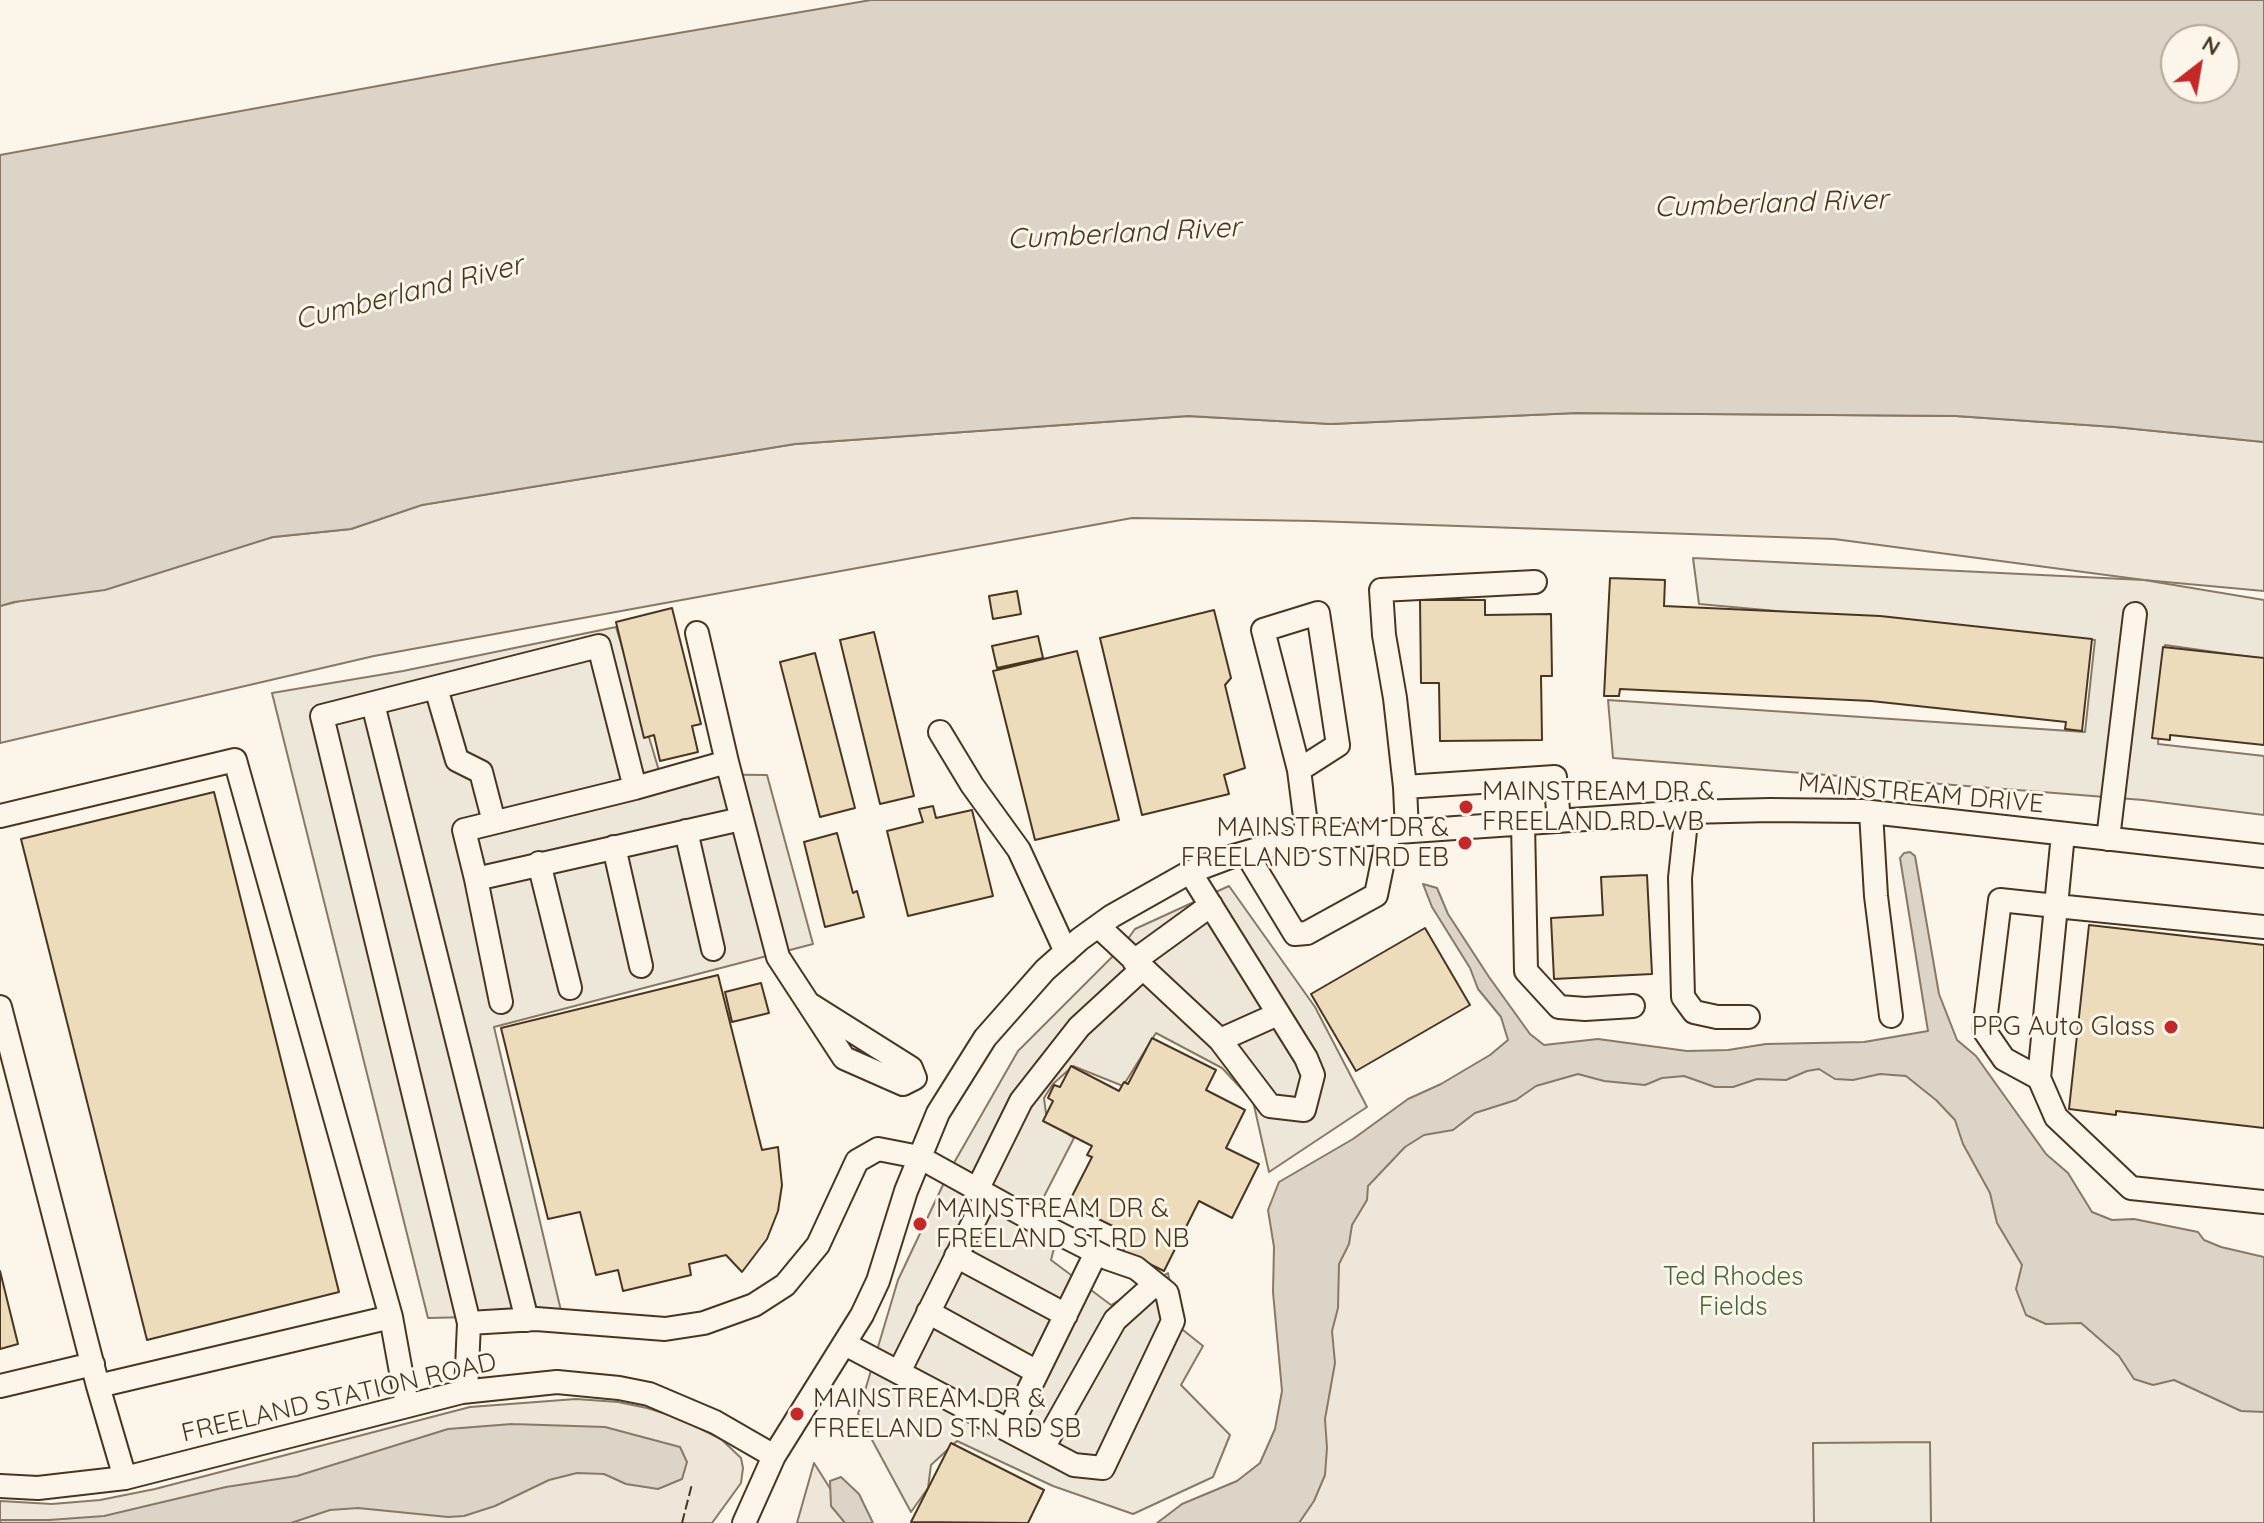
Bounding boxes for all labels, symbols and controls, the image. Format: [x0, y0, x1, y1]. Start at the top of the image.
north arrow [2160, 24, 2240, 104]
text: N [2197, 29, 2225, 61]
water label: Cumberland River [1654, 183, 1888, 225]
water label: Cumberland River [1007, 211, 1241, 257]
water label: Cumberland River [292, 248, 526, 338]
street label: MAINSTREAM DRIVE [1797, 768, 2045, 820]
place label: MAINSTREAM DR & FREELAND RD WB [1482, 776, 1715, 838]
marker: MAINSTREAM DR & FREELAND RD WB [1457, 798, 1475, 816]
place label: MAINSTREAM DR & FREELAND STN RD EB [1181, 812, 1449, 874]
marker: MAINSTREAM DR & FREELAND STN RD EB [1456, 834, 1474, 852]
place label: PPG Auto Glass [1972, 1011, 2155, 1043]
marker: PPG Auto Glass [2162, 1018, 2180, 1036]
place label: MAINSTREAM DR & FREELAND ST RD NB [936, 1193, 1190, 1254]
marker: MAINSTREAM DR & FREELAND ST RD NB [911, 1215, 929, 1233]
park label: Ted Rhodes Fields [1663, 1261, 1803, 1322]
street label: FREELAND STATION ROAD [179, 1347, 499, 1449]
place label: MAINSTREAM DR & FREELAND STN RD SB [813, 1383, 1081, 1444]
marker: MAINSTREAM DR & FREELAND STN RD SB [788, 1405, 806, 1423]

